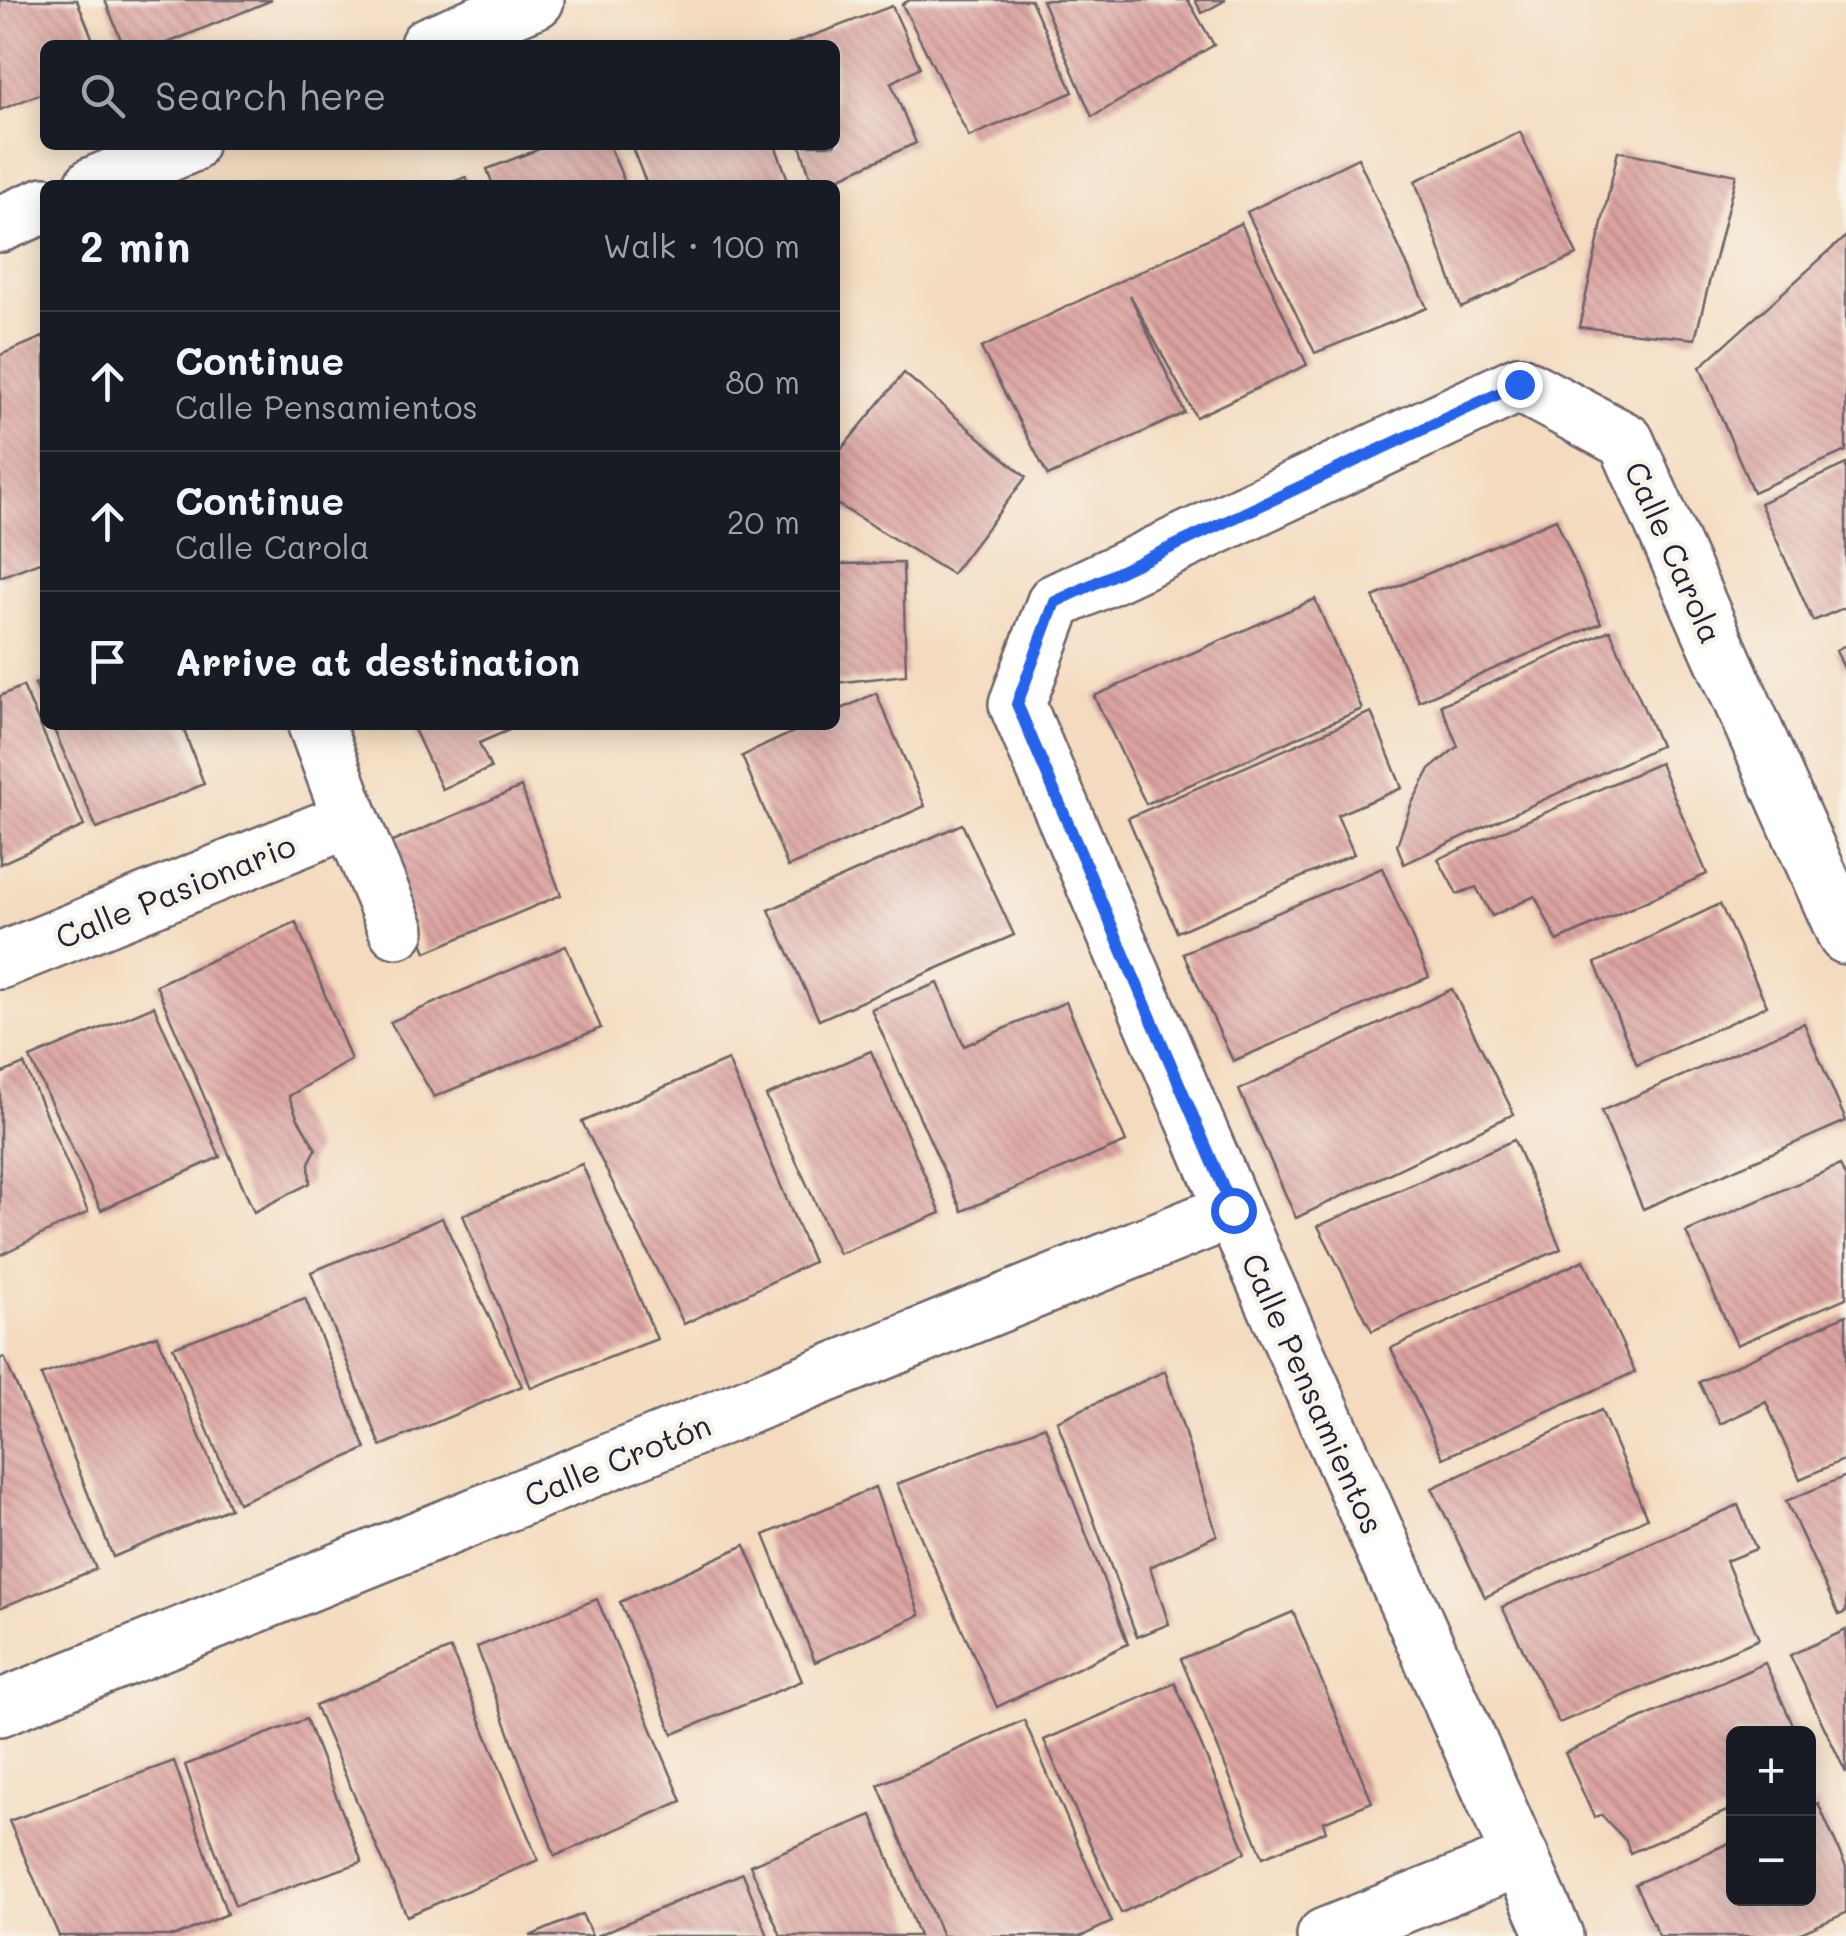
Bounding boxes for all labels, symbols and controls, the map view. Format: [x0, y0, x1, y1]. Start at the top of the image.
search box [40, 40, 840, 150]
icon: search [75, 68, 130, 123]
text: Search here [155, 70, 386, 120]
text: 2 min [80, 218, 190, 273]
text: Walk · 100 m [603, 224, 800, 266]
text: Continue [175, 335, 344, 385]
icon: ahead [80, 354, 135, 409]
text: 80 m [725, 360, 800, 402]
route end [1497, 362, 1543, 408]
text: Calle Pensamientos [175, 385, 478, 427]
street label: Calle Carola [1616, 455, 1734, 649]
text: Continue [175, 475, 344, 525]
icon: ahead [80, 494, 135, 549]
text: 20 m [727, 500, 800, 542]
text: Calle Carola [175, 525, 370, 567]
icon: arrive [80, 634, 135, 689]
text: Arrive at destination [175, 636, 580, 686]
street label: Calle Pasionario [49, 823, 301, 957]
route start [1211, 1188, 1257, 1234]
street label: Calle Pensamientos [1233, 1246, 1395, 1540]
street label: Calle Crotón [518, 1403, 716, 1515]
map controls [1726, 1726, 1816, 1906]
button: + [1726, 1726, 1816, 1816]
button: − [1726, 1816, 1816, 1906]

